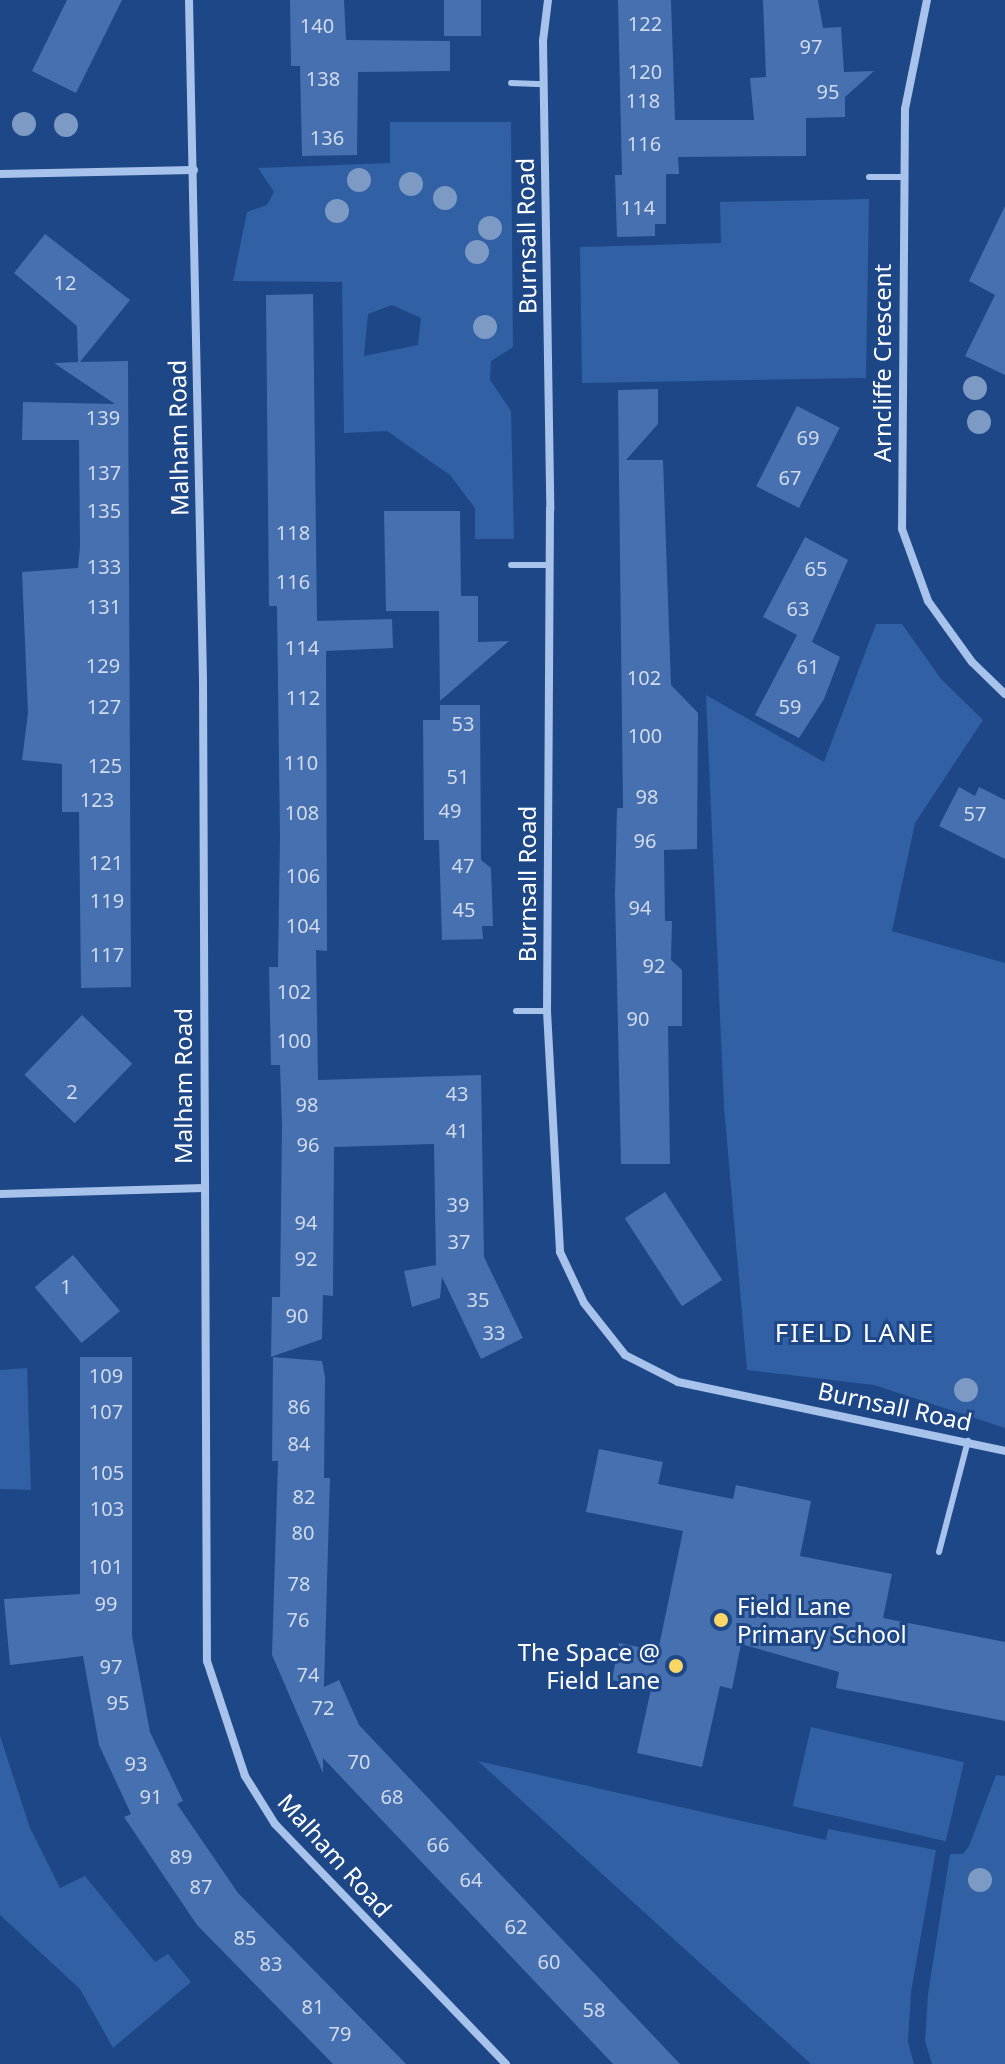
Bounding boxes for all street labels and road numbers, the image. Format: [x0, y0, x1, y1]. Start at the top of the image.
street label: Burnsall Road [510, 158, 542, 314]
street label: Arncliffe Crescent [868, 264, 896, 462]
street label: Malham Road [162, 360, 194, 516]
street label: Burnsall Road [513, 806, 541, 962]
street label: Malham Road [169, 1008, 197, 1164]
street label: Burnsall Road [815, 1376, 975, 1436]
street label: Malham Road [272, 1787, 398, 1923]

